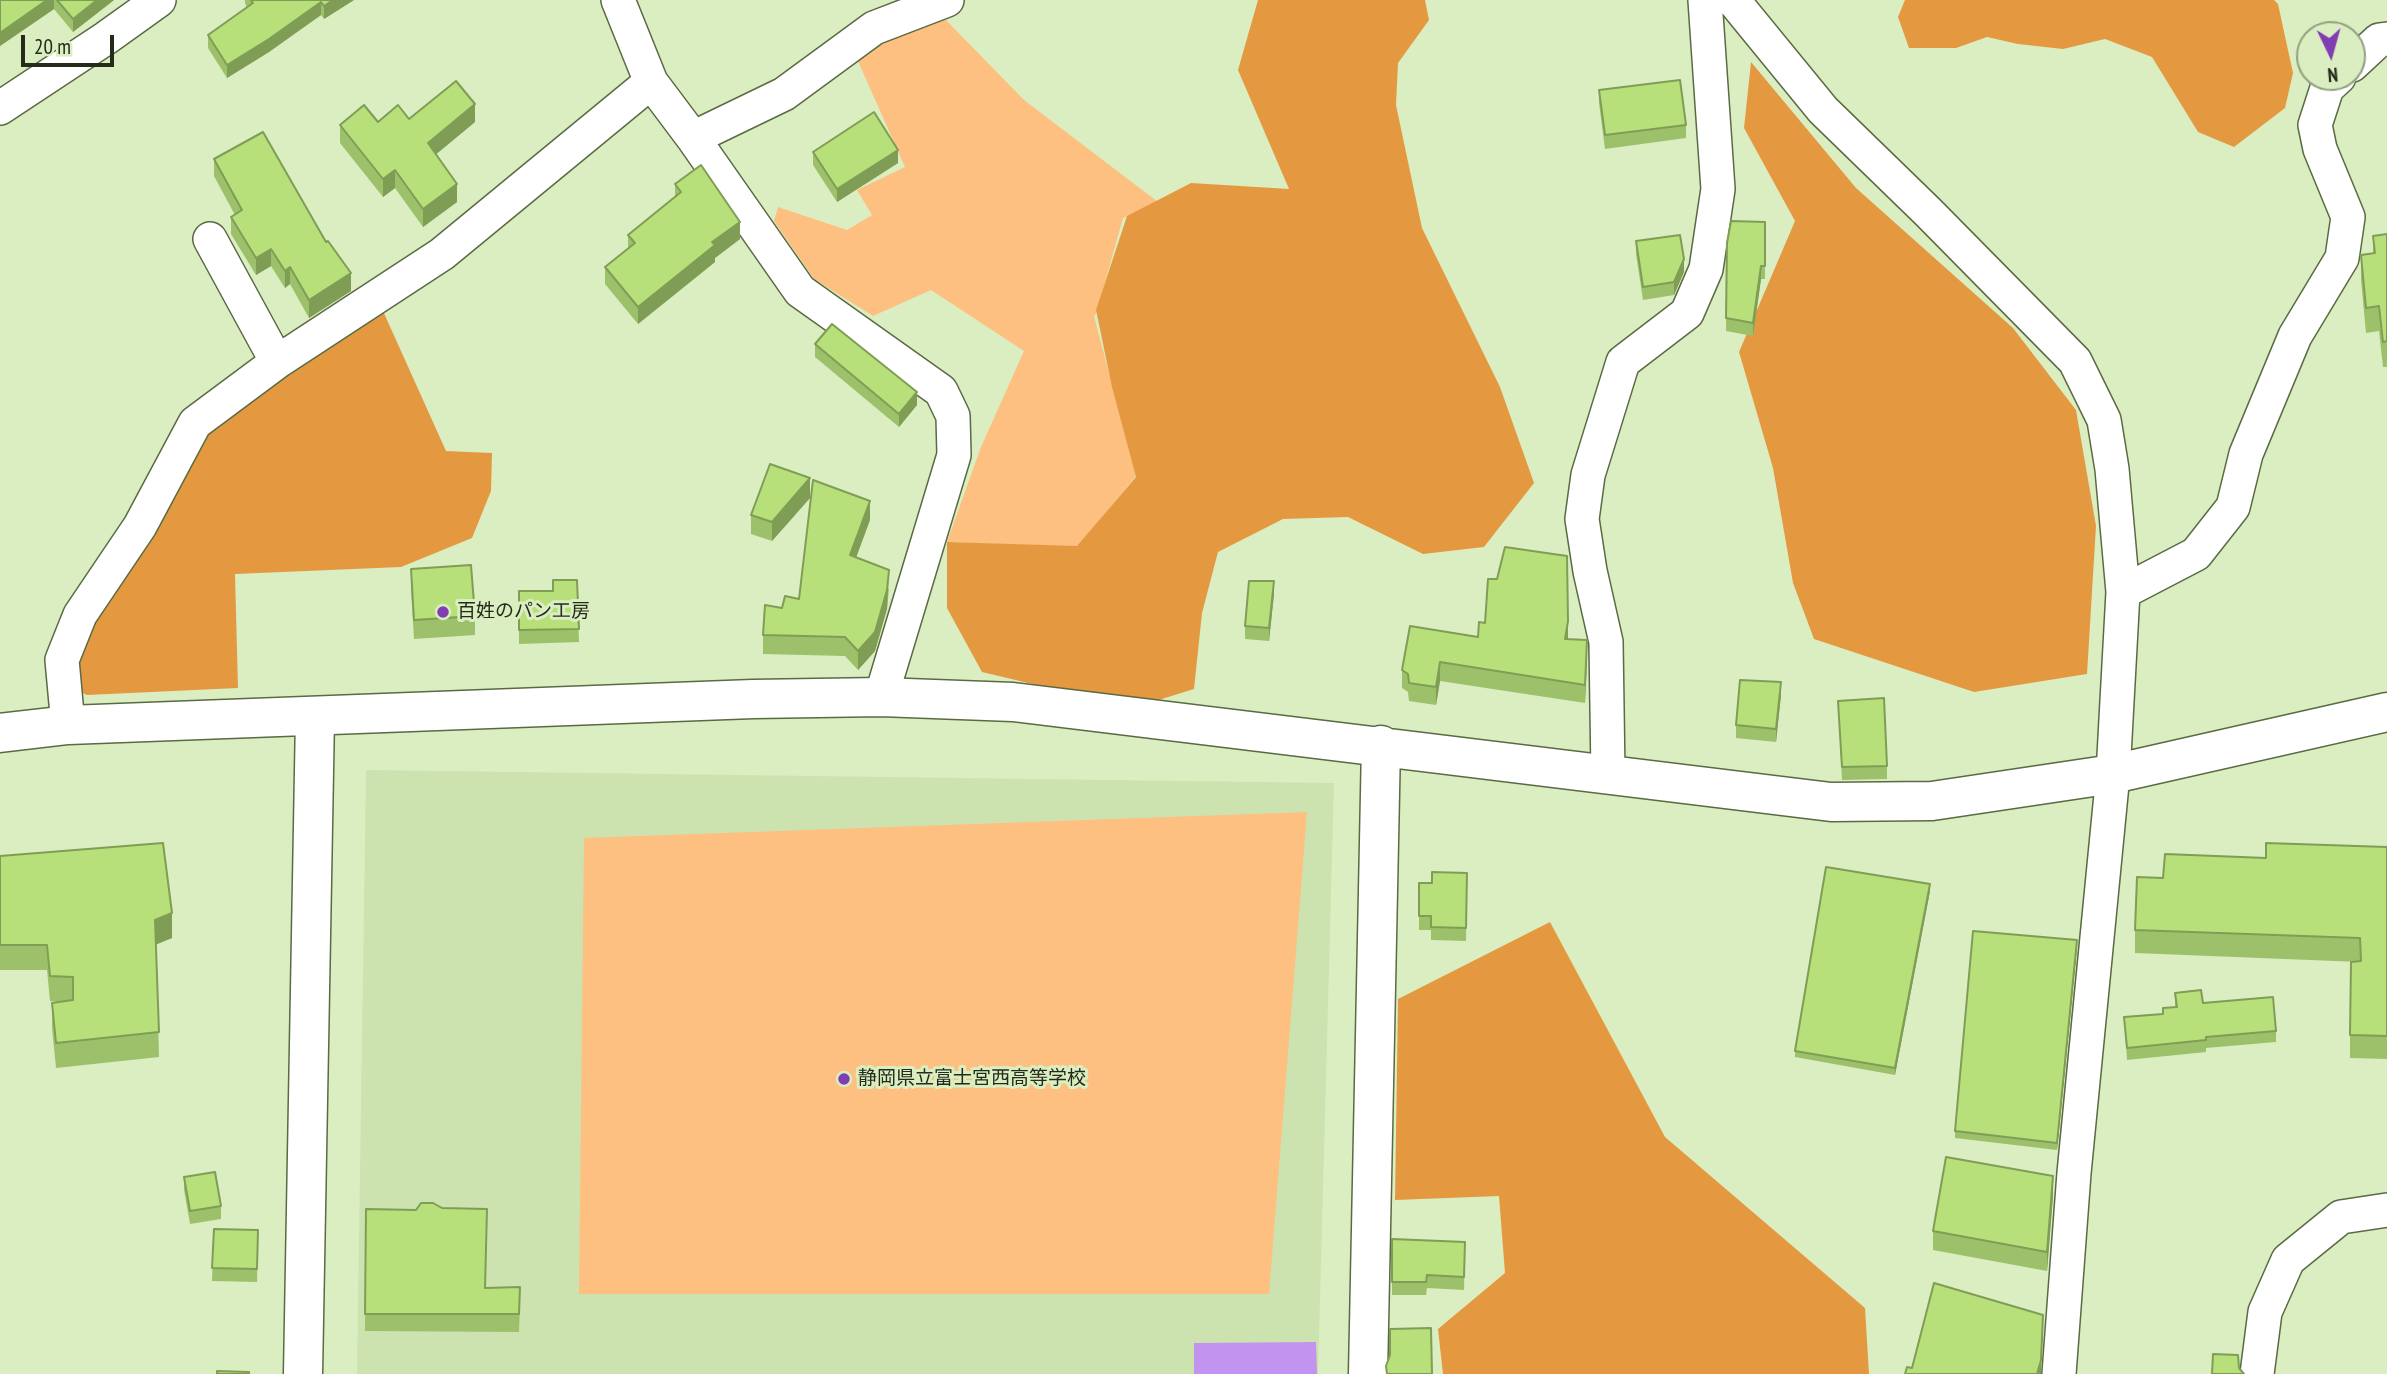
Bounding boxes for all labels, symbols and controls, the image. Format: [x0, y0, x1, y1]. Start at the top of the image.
scale bar [24, 21, 117, 65]
north arrow [2296, 21, 2366, 91]
text: 20 m [34, 33, 71, 60]
text: N [2327, 63, 2339, 87]
place label: 百姓のパン工房 [457, 601, 590, 623]
marker: 百姓のパン工房 [435, 604, 451, 620]
place label: 静岡県立富士宮西高等学校 [858, 1068, 1086, 1090]
marker: 静岡県立富士宮西高等学校 [836, 1071, 852, 1087]

